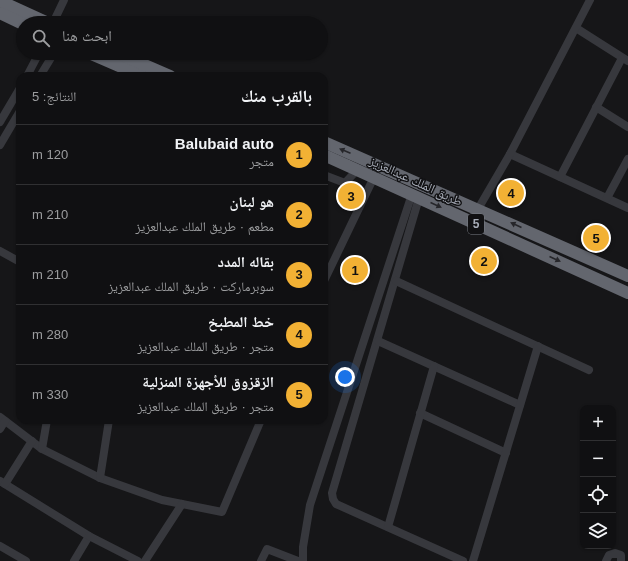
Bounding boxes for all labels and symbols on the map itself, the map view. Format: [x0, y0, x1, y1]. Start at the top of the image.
one-way arrow [339, 148, 351, 154]
street label: طريق الملك عبدالعزيز [366, 153, 465, 210]
pin: 4 [498, 178, 524, 208]
pin: 3 [338, 181, 364, 211]
one-way arrow [431, 203, 443, 209]
road number: 5 [468, 214, 484, 234]
one-way arrow [509, 222, 521, 228]
pin: 5 [583, 223, 609, 253]
pin: 2 [471, 246, 497, 276]
pin: 1 [342, 255, 368, 285]
one-way arrow [549, 256, 560, 262]
your location [335, 367, 355, 387]

